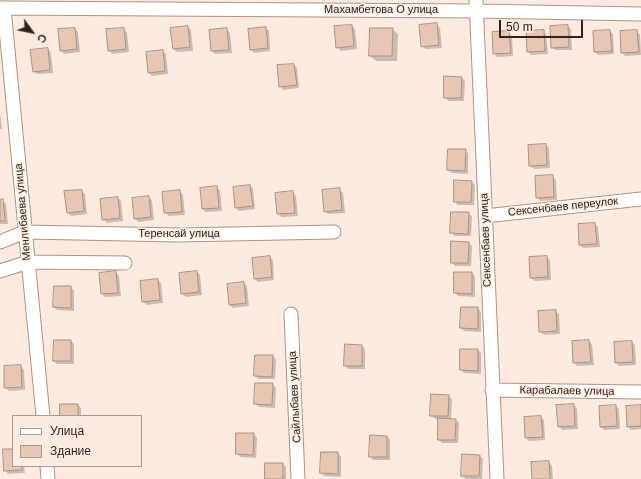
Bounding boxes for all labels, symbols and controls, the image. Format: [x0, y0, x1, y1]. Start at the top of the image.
street label: Махамбетова О улица [324, 3, 438, 17]
north arrow [12, 12, 52, 52]
scale bar [501, 12, 585, 38]
text: 50 m [506, 20, 533, 34]
text: С [35, 32, 49, 45]
street label: Менлибаева улица [12, 163, 34, 261]
street label: Сексенбаев улица [478, 193, 494, 287]
street label: Сексенбаев переулок [507, 195, 619, 219]
street label: Теренсай улица [138, 227, 220, 241]
street label: Сайлыбаев улица [286, 351, 304, 443]
street label: Карабалаев улица [520, 384, 614, 398]
legend [12, 415, 142, 467]
text: Улица [50, 424, 84, 438]
text: Здание [50, 444, 91, 458]

